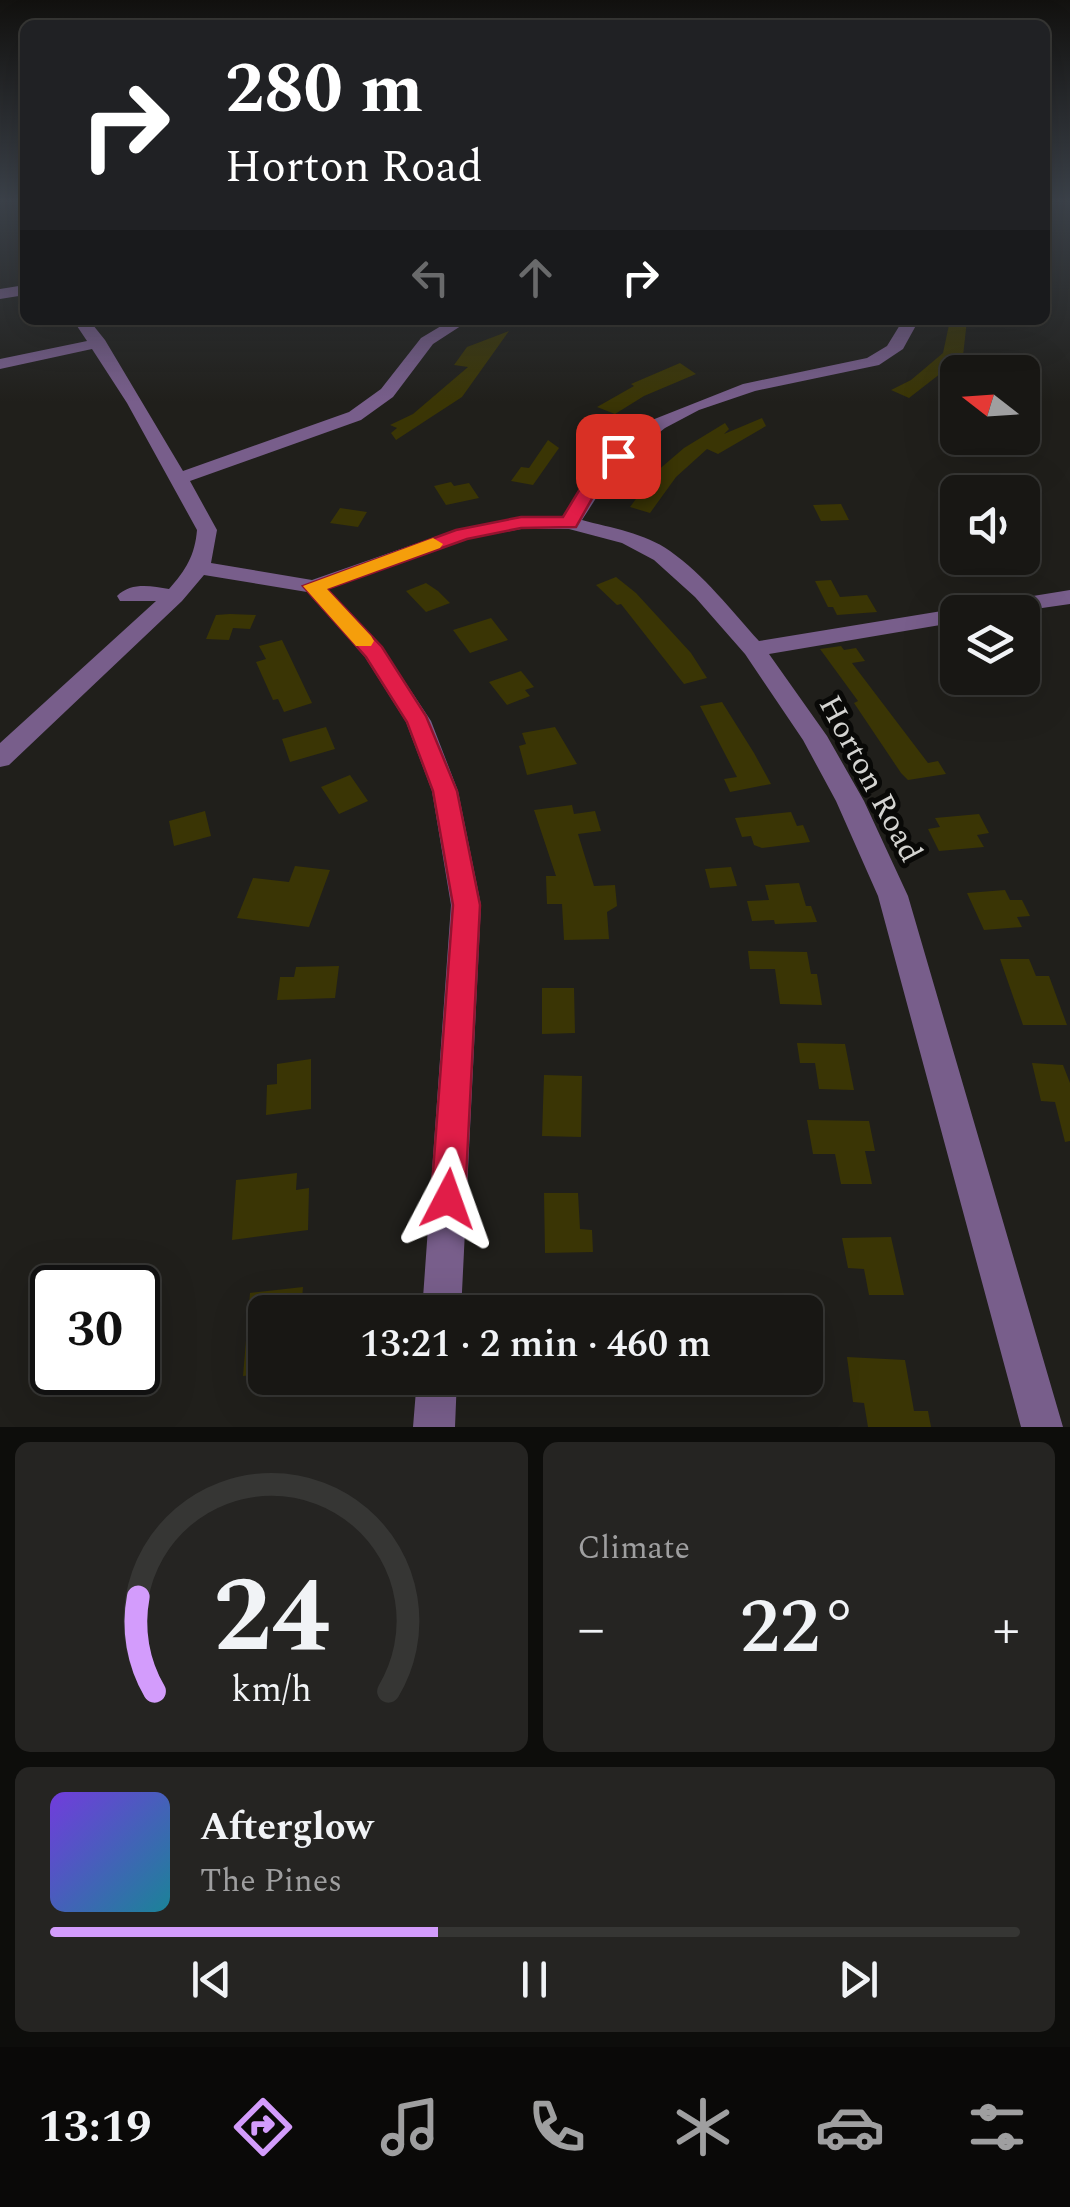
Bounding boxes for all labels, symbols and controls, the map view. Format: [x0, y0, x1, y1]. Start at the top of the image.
text: 280 m [225, 37, 423, 143]
icon: right [60, 60, 190, 190]
text: Horton Road [225, 133, 483, 202]
icon: left [403, 250, 458, 305]
icon: ahead [508, 250, 563, 305]
icon: right [613, 250, 668, 305]
north arrow [940, 355, 1040, 455]
map controls [940, 355, 1040, 695]
pin [576, 414, 661, 499]
icon: arrive [591, 429, 646, 484]
button: sound [940, 475, 1040, 575]
button: layers [940, 595, 1040, 695]
street label: Horton Road [805, 687, 935, 871]
position arrow [396, 1147, 500, 1251]
speed limit sign: 30 [30, 1265, 160, 1395]
text: 13:21 · 2 min · 460 m [360, 1316, 711, 1374]
text: Climate [578, 1524, 690, 1573]
text: 24 [213, 1539, 330, 1697]
text: 22° [740, 1572, 858, 1686]
text: − [578, 1588, 605, 1671]
text: + [992, 1588, 1020, 1671]
text: km/h [231, 1663, 311, 1718]
text: Afterglow [200, 1799, 373, 1857]
text: The Pines [200, 1857, 342, 1906]
icon: previous [184, 1952, 239, 2007]
icon: pause [507, 1952, 562, 2007]
icon: next [831, 1952, 886, 2007]
icon: directions [228, 2092, 298, 2162]
icon: music [375, 2092, 445, 2162]
icon: phone [522, 2092, 592, 2162]
icon: climate [668, 2092, 738, 2162]
icon: car [815, 2092, 885, 2162]
icon: filters [962, 2092, 1032, 2162]
text: 13:19 [38, 2093, 151, 2162]

